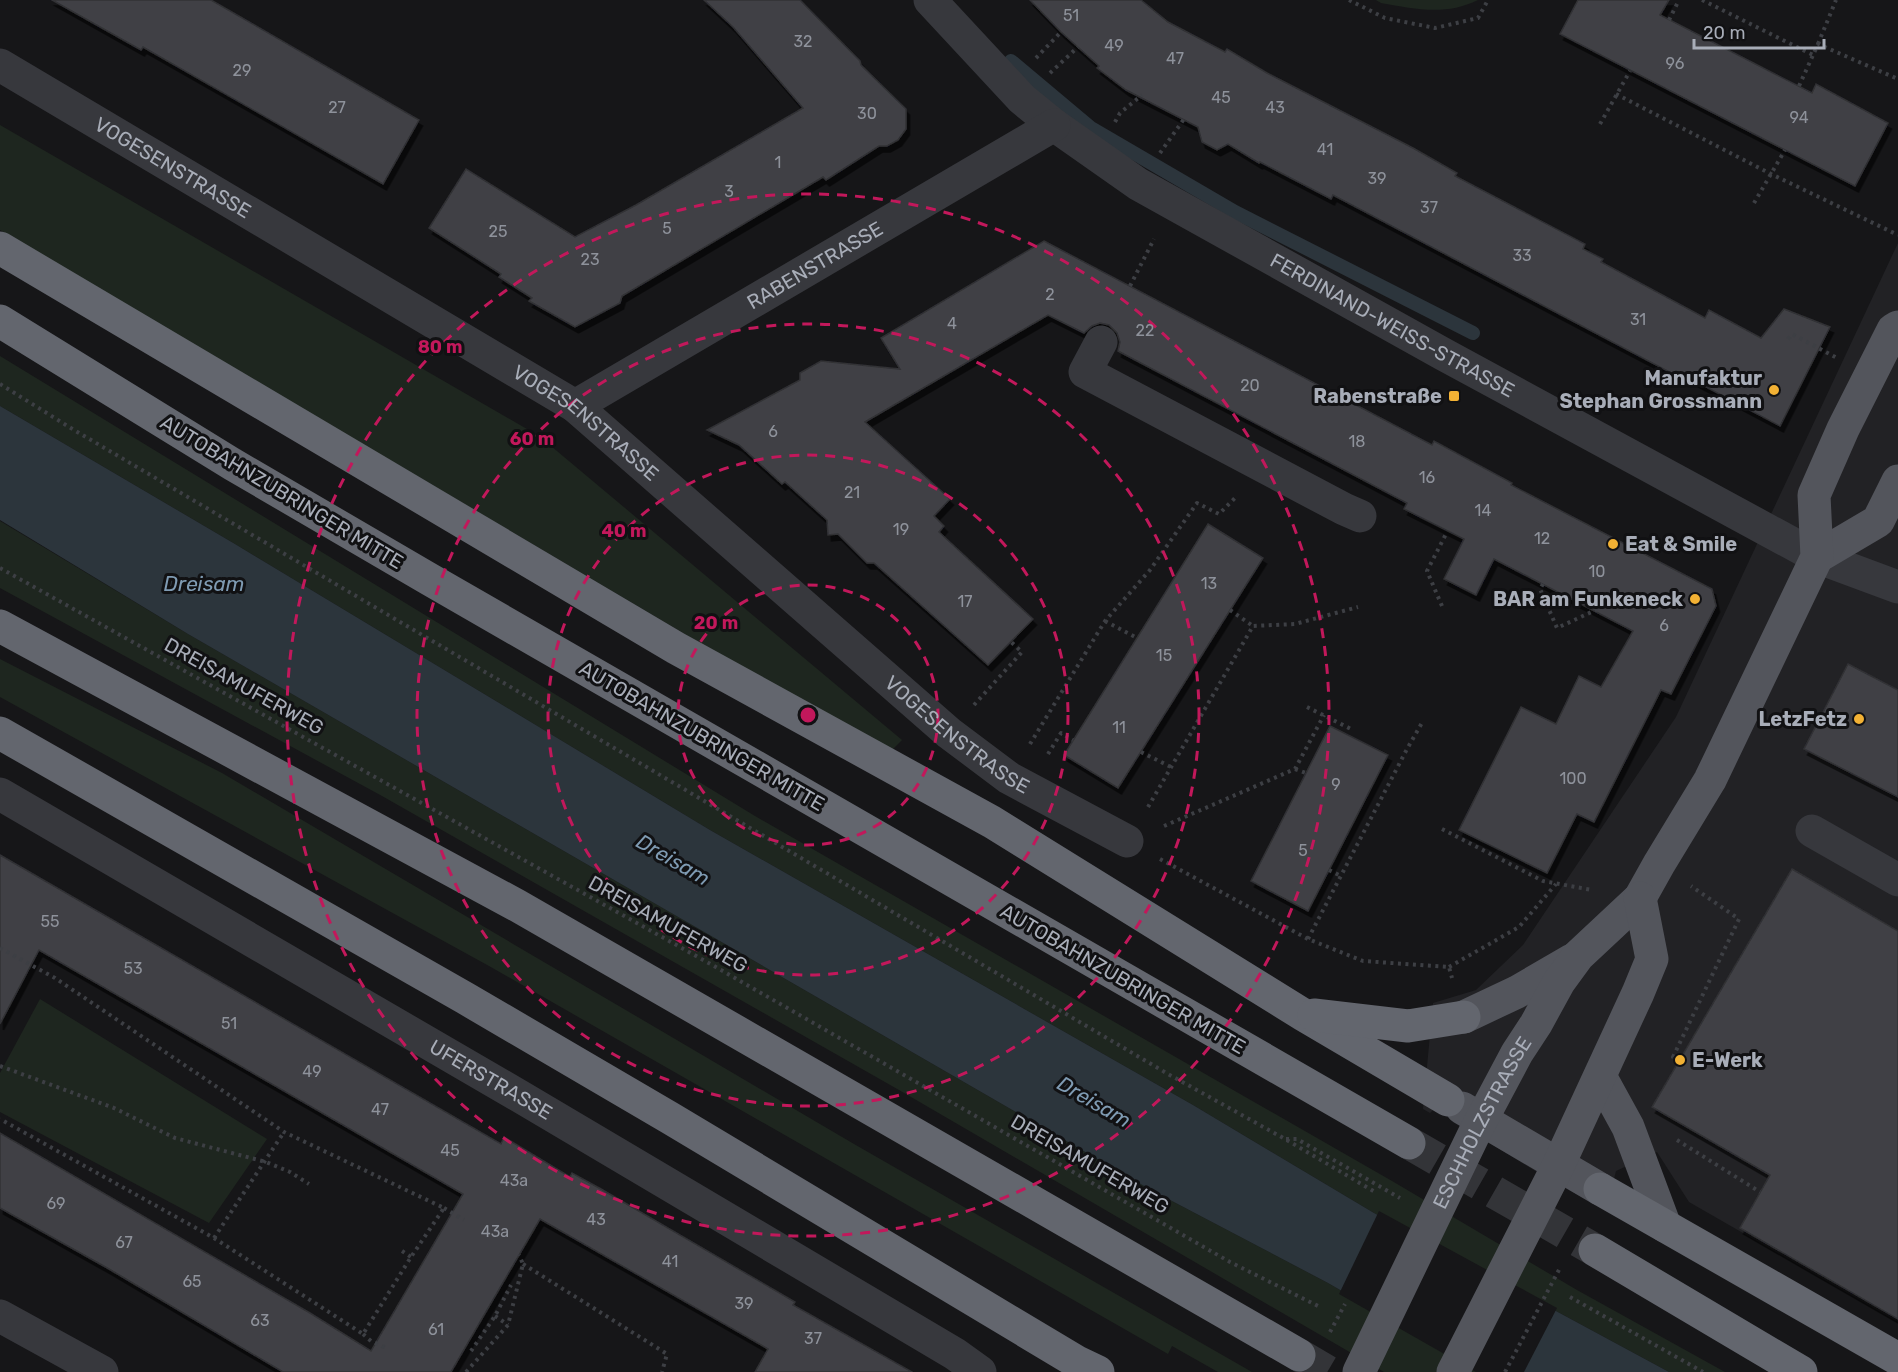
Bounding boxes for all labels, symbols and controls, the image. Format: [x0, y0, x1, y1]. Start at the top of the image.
house number: 51 [1063, 6, 1079, 25]
scale bar [1694, 12, 1824, 50]
text: 20 m [1703, 22, 1745, 44]
house number: 32 [793, 32, 813, 51]
house number: 49 [1104, 36, 1124, 55]
house number: 47 [1166, 49, 1184, 68]
house number: 96 [1666, 54, 1685, 73]
house number: 29 [233, 61, 251, 80]
house number: 45 [1211, 88, 1231, 107]
house number: 27 [328, 98, 346, 117]
house number: 43 [1265, 98, 1285, 117]
house number: 30 [857, 104, 877, 123]
house number: 94 [1789, 108, 1809, 127]
street label: VOGESENSTRASSE [90, 112, 255, 223]
house number: 41 [1317, 140, 1333, 159]
house number: 1 [775, 153, 781, 172]
house number: 39 [1367, 169, 1387, 188]
house number: 3 [724, 182, 734, 201]
house number: 37 [1420, 198, 1438, 217]
street label: RABENSTRASSE [743, 216, 887, 314]
house number: 5 [662, 219, 672, 238]
house number: 25 [489, 222, 507, 241]
house number: 33 [1512, 246, 1532, 265]
street label: FERDINAND-WEISS-STRASSE [1266, 248, 1519, 402]
house number: 23 [580, 250, 600, 269]
house number: 2 [1045, 285, 1055, 304]
house number: 31 [1630, 310, 1646, 329]
house number: 4 [947, 314, 957, 333]
house number: 22 [1136, 321, 1154, 340]
text: 80 m [418, 336, 462, 358]
street label: VOGESENSTRASSE [508, 360, 664, 486]
place label: Manufaktur Stephan Grossmann [1559, 366, 1762, 413]
house number: 20 [1240, 376, 1260, 395]
marker: Manufaktur Stephan Grossmann [1767, 383, 1781, 397]
place label: Rabenstraße [1313, 384, 1442, 408]
marker: Rabenstraße [1447, 389, 1461, 403]
street label: AUTOBAHNZUBRINGER MITTE [156, 410, 408, 574]
house number: 6 [768, 422, 778, 441]
text: 60 m [510, 428, 554, 450]
house number: 18 [1348, 432, 1366, 451]
house number: 16 [1419, 468, 1436, 487]
house number: 21 [844, 483, 860, 502]
house number: 14 [1475, 501, 1491, 520]
text: 40 m [602, 520, 646, 542]
house number: 19 [893, 520, 909, 539]
house number: 12 [1534, 529, 1550, 548]
place label: Eat & Smile [1625, 532, 1737, 556]
marker: Eat & Smile [1606, 537, 1620, 551]
house number: 10 [1588, 562, 1606, 581]
water label: Dreisam [164, 571, 244, 596]
house number: 13 [1201, 574, 1217, 593]
place label: BAR am Funkeneck [1493, 587, 1683, 611]
house number: 17 [957, 592, 973, 611]
marker: BAR am Funkeneck [1688, 592, 1702, 606]
text: 20 m [694, 612, 738, 634]
house number: 6 [1659, 616, 1669, 635]
street label: DREISAMUFERWEG [160, 632, 328, 740]
house number: 15 [1156, 646, 1172, 665]
street label: AUTOBAHNZUBRINGER MITTE [575, 656, 829, 816]
street label: VOGESENSTRASSE [880, 671, 1034, 799]
centre of rings [798, 705, 818, 725]
place label: LetzFetz [1758, 707, 1847, 731]
marker: LetzFetz [1852, 712, 1866, 726]
house number: 11 [1112, 718, 1126, 737]
house number: 100 [1559, 769, 1587, 788]
house number: 9 [1331, 775, 1341, 794]
water label: Dreisam [632, 829, 715, 891]
house number: 5 [1298, 841, 1308, 860]
street label: DREISAMUFERWEG [584, 870, 752, 978]
street label: AUTOBAHNZUBRINGER MITTE [996, 899, 1250, 1059]
house number: 55 [40, 912, 60, 931]
house number: 53 [123, 959, 143, 978]
house number: 51 [221, 1014, 237, 1033]
street label: ESCHHOLZSTRASSE [1428, 1032, 1536, 1213]
street label: UFERSTRASSE [425, 1034, 557, 1125]
place label: E-Werk [1692, 1048, 1763, 1072]
marker: E-Werk [1673, 1053, 1687, 1067]
house number: 49 [302, 1062, 322, 1081]
water label: Dreisam [1053, 1071, 1136, 1133]
house number: 47 [371, 1100, 389, 1119]
street label: DREISAMUFERWEG [1007, 1109, 1173, 1219]
house number: 45 [440, 1141, 460, 1160]
house number: 43a [500, 1171, 528, 1190]
house number: 69 [46, 1194, 66, 1213]
house number: 43 [586, 1210, 606, 1229]
house number: 43a [481, 1222, 509, 1241]
house number: 67 [115, 1233, 133, 1252]
house number: 41 [662, 1252, 678, 1271]
house number: 65 [182, 1272, 202, 1291]
house number: 39 [734, 1294, 754, 1313]
house number: 63 [250, 1311, 270, 1330]
house number: 61 [428, 1320, 444, 1339]
house number: 37 [804, 1329, 822, 1348]

